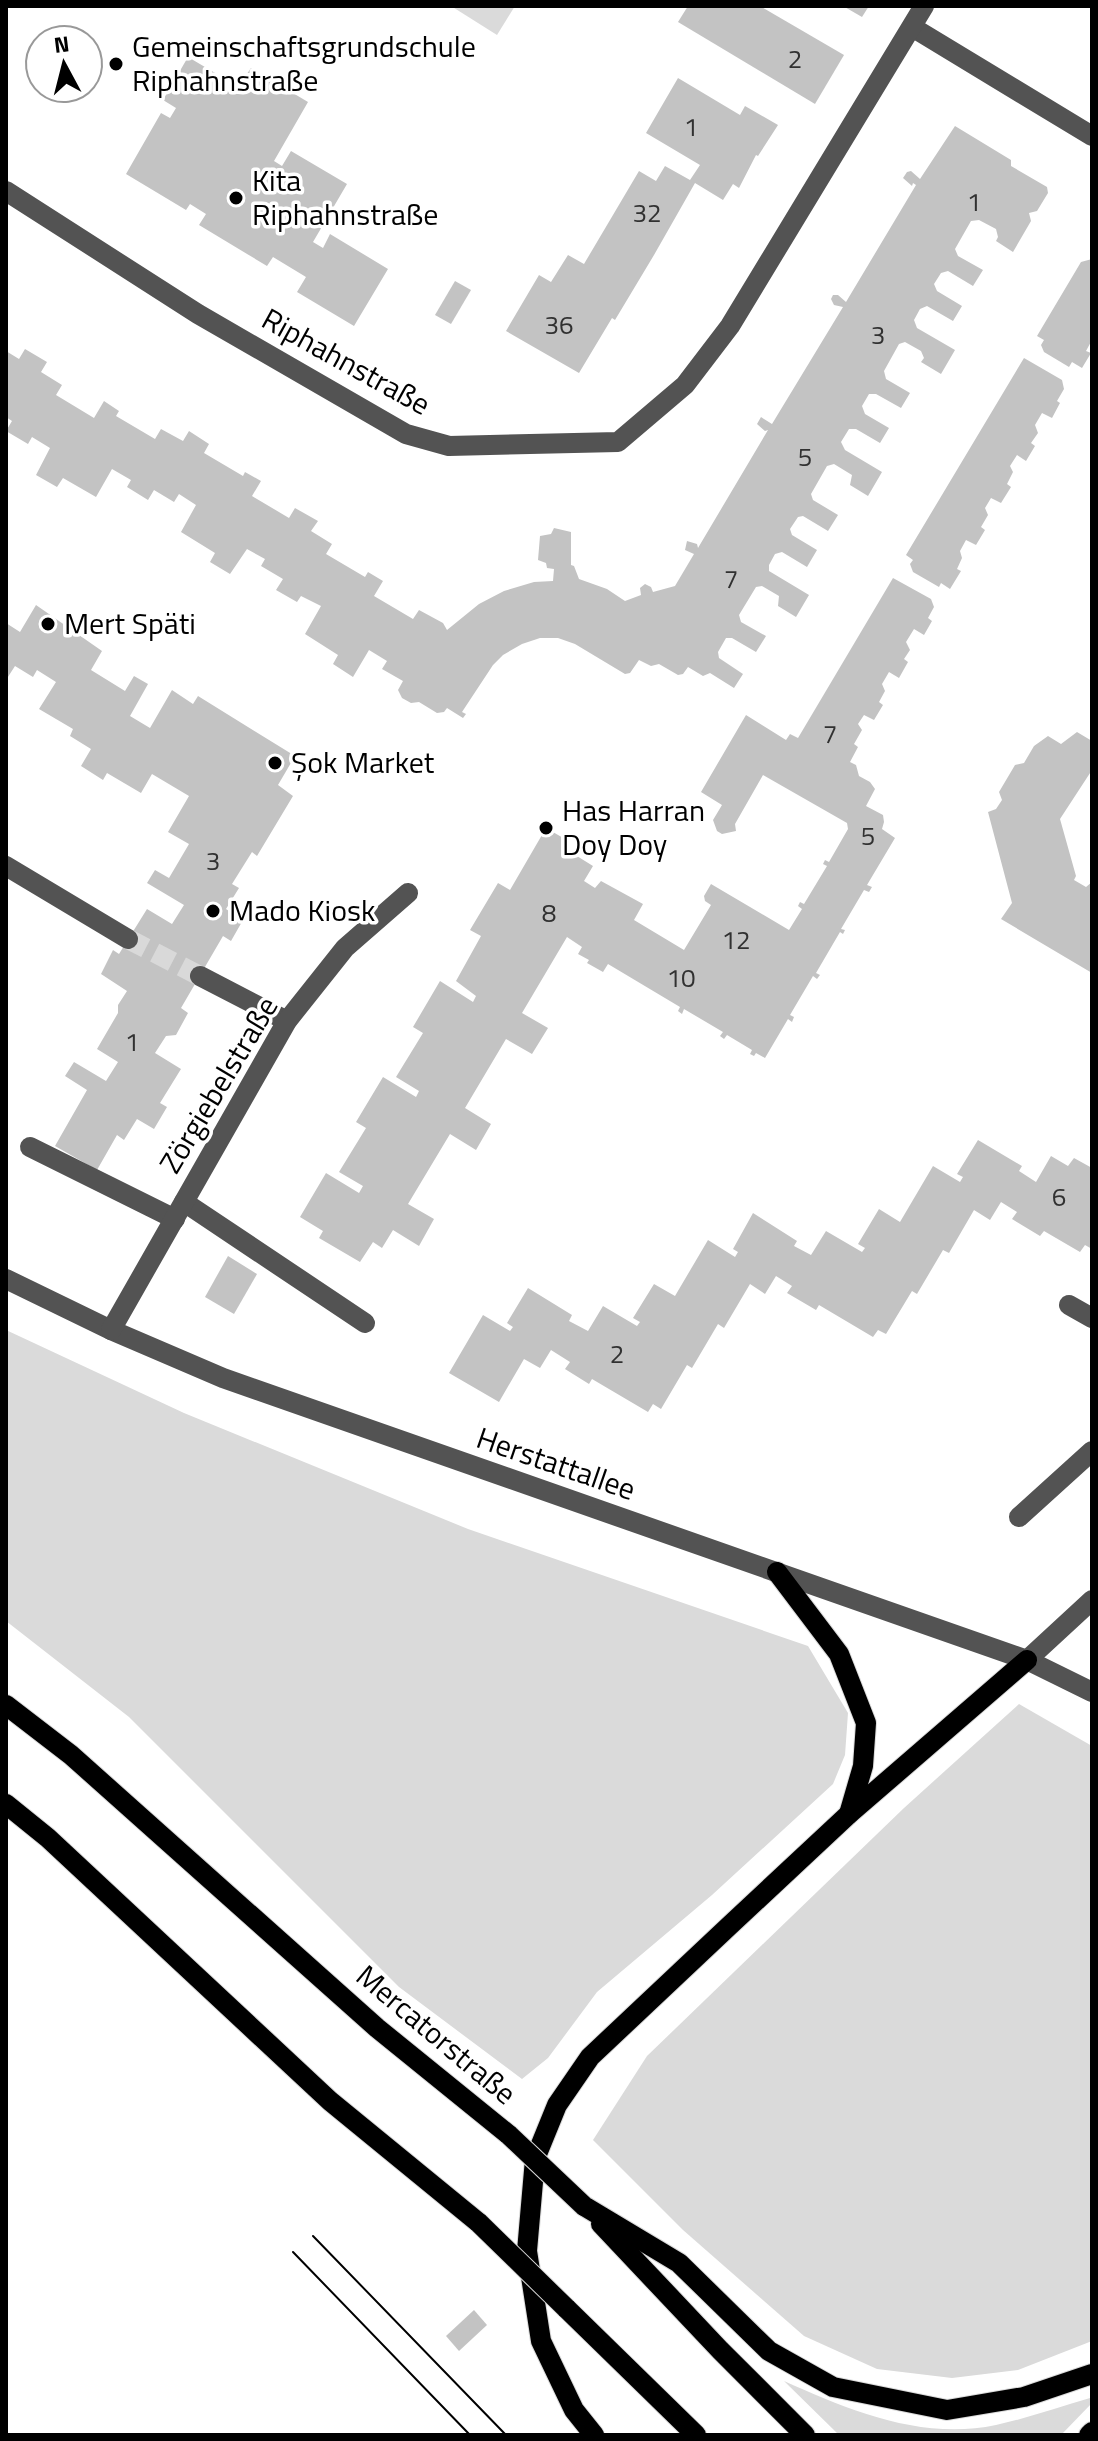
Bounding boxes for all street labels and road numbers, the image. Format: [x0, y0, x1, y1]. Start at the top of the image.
street label: Riphahnstraße [254, 296, 439, 426]
street label: Zörgiebelstraße [147, 987, 289, 1182]
street label: Herstattallee [471, 1414, 642, 1512]
street label: Mercatorstraße [346, 1953, 527, 2115]

